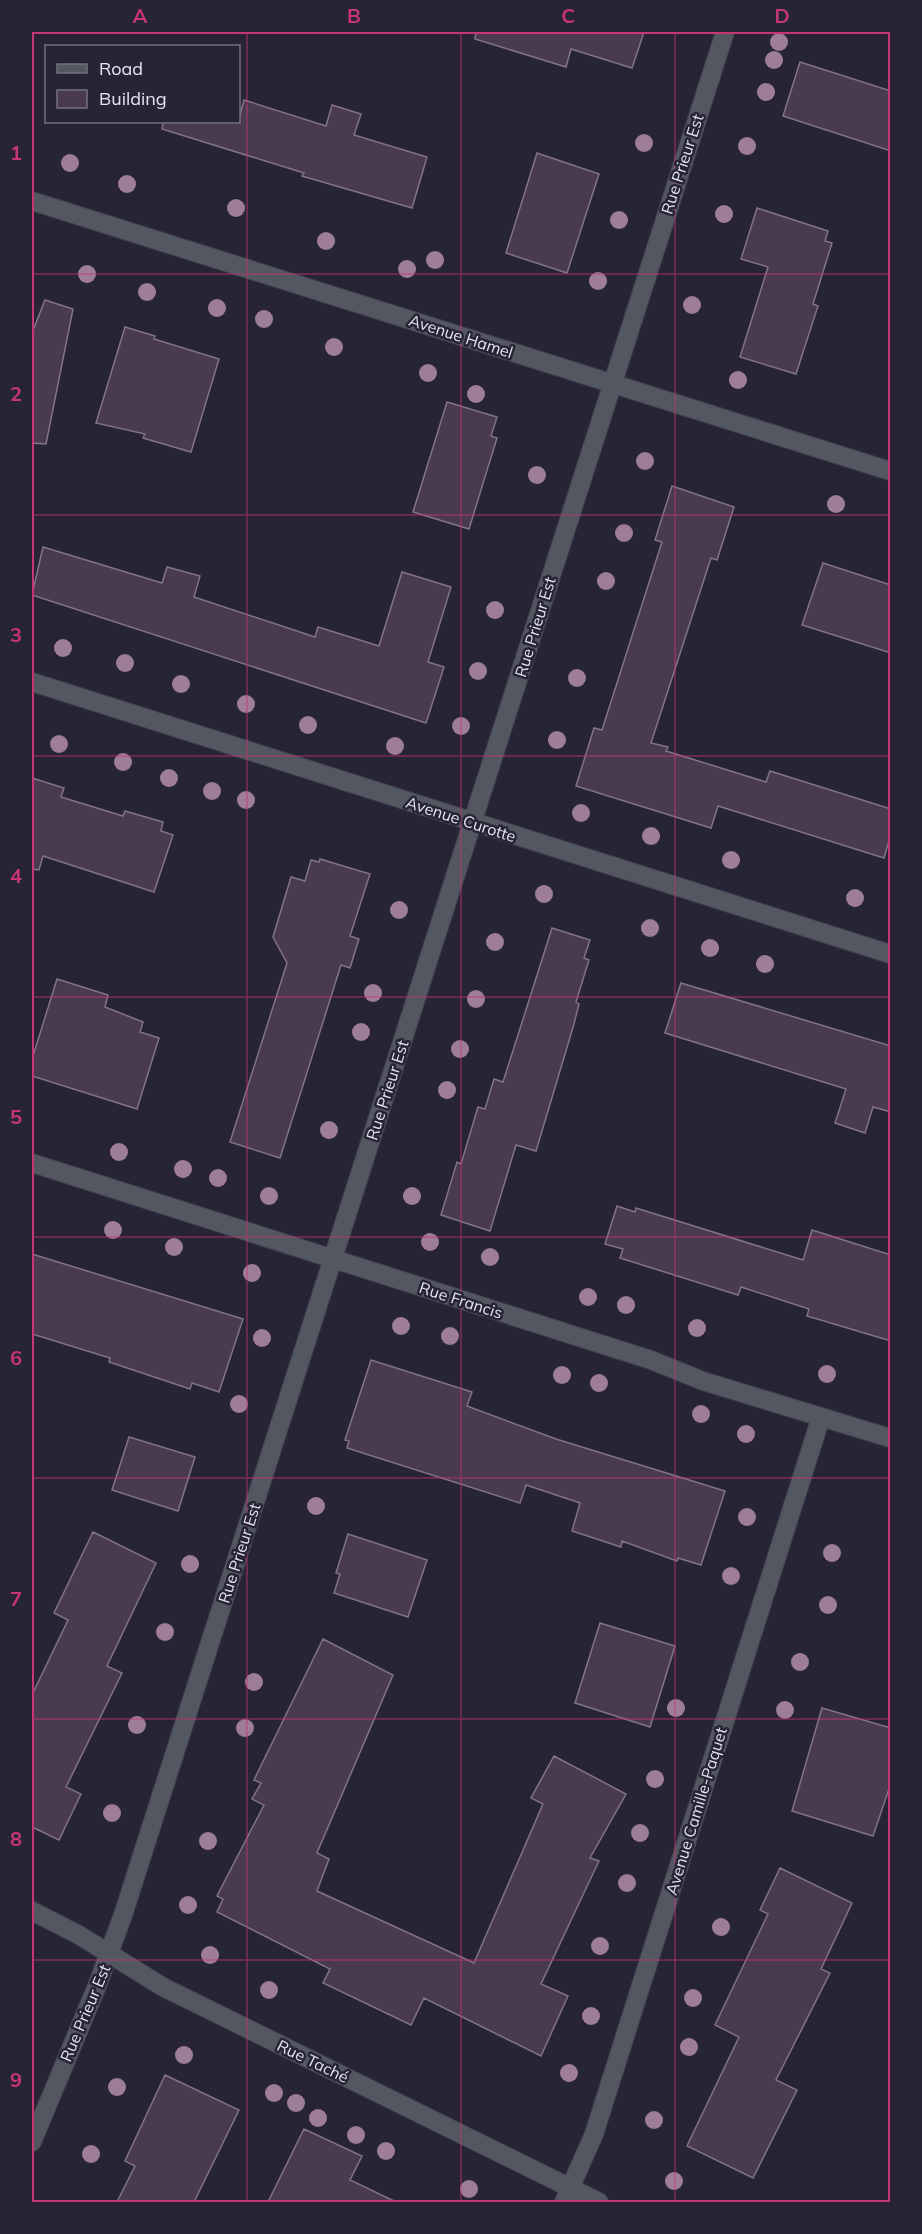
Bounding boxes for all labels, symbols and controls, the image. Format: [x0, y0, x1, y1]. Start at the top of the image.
text: A [133, 3, 148, 28]
text: B [347, 3, 361, 28]
text: C [561, 3, 575, 28]
text: D [774, 3, 790, 28]
legend [45, 45, 240, 123]
text: Road [99, 57, 143, 80]
text: Building [99, 87, 167, 110]
street label: Rue Prieur Est [656, 111, 708, 216]
text: 1 [10, 140, 22, 165]
street label: Avenue Hamel [406, 310, 516, 362]
text: 2 [10, 381, 22, 406]
street label: Rue Prieur Est [510, 574, 560, 680]
text: 3 [10, 622, 22, 647]
street label: Avenue Curotte [404, 792, 518, 846]
text: 4 [10, 863, 22, 888]
street label: Rue Prieur Est [361, 1037, 413, 1142]
text: 5 [10, 1104, 22, 1129]
street label: Rue Francis [417, 1277, 505, 1323]
text: 6 [10, 1345, 22, 1370]
street label: Rue Prieur Est [213, 1500, 265, 1605]
text: 7 [10, 1586, 22, 1611]
street label: Avenue Camille-Paquet [661, 1724, 731, 1897]
text: 8 [10, 1826, 22, 1851]
street label: Rue Prieur Est [56, 1961, 115, 2065]
street label: Rue Taché [274, 2035, 352, 2087]
text: 9 [10, 2067, 22, 2092]

